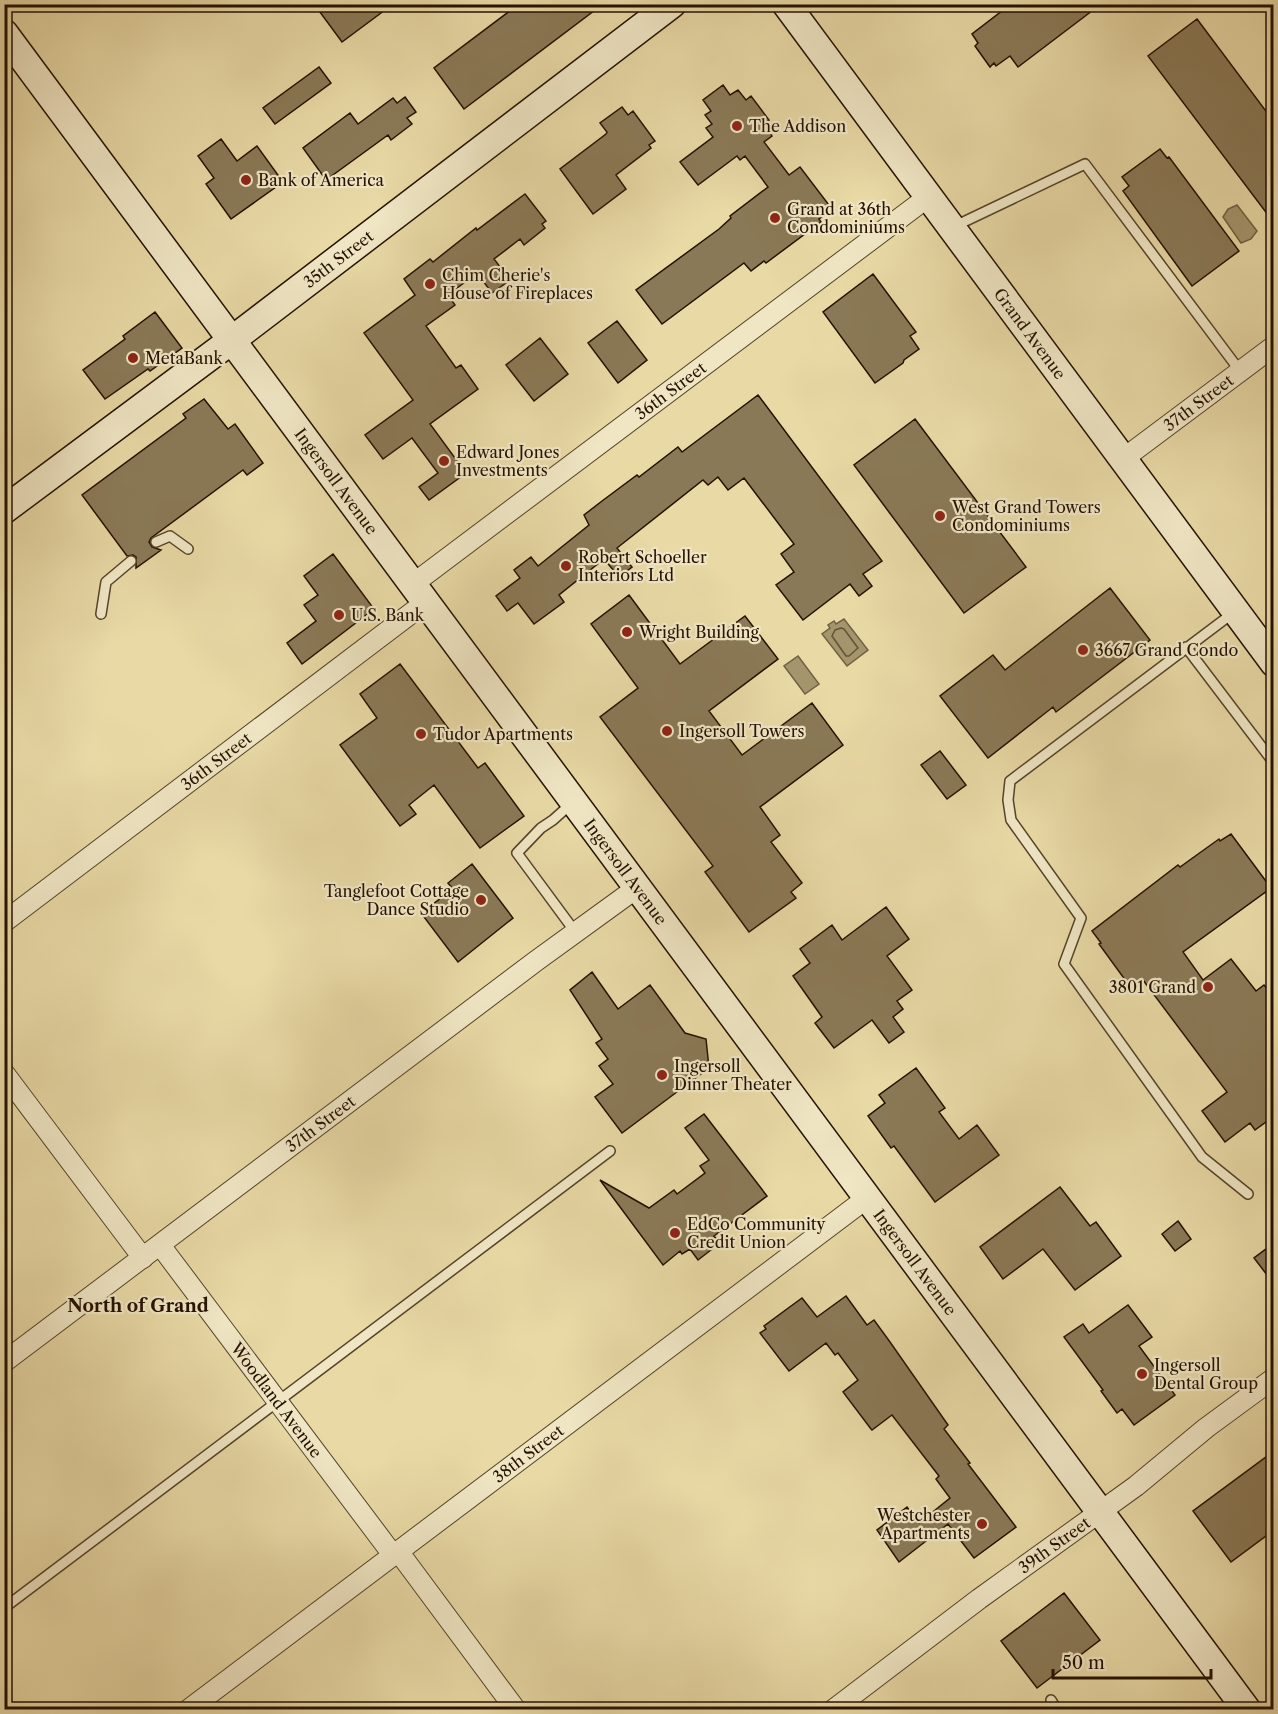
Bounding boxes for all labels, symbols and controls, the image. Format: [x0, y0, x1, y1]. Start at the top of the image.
place label: The Addison [749, 116, 846, 136]
marker: The Addison [730, 119, 744, 133]
place label: Bank of America [258, 170, 385, 190]
marker: Bank of America [239, 173, 253, 187]
place label: Grand at 36th Condominiums [787, 199, 905, 237]
marker: Grand at 36th Condominiums [768, 211, 782, 225]
street label: 35th Street [299, 226, 377, 292]
place label: Chim Cherie's House of Fireplaces [442, 265, 593, 303]
marker: Chim Cherie's House of Fireplaces [423, 277, 437, 291]
street label: Grand Avenue [990, 284, 1070, 383]
place label: MetaBank [145, 348, 223, 368]
marker: MetaBank [126, 351, 140, 365]
street label: 36th Street [631, 357, 710, 424]
street label: 37th Street [1159, 370, 1237, 435]
street label: Ingersoll Avenue [290, 424, 382, 538]
place label: Edward Jones Investments [456, 442, 560, 480]
marker: Edward Jones Investments [437, 454, 451, 468]
place label: West Grand Towers Condominiums [951, 497, 1101, 535]
marker: West Grand Towers Condominiums [933, 509, 947, 523]
place label: Robert Schoeller Interiors Ltd [578, 547, 707, 585]
marker: Robert Schoeller Interiors Ltd [559, 559, 573, 573]
place label: U.S. Bank [351, 605, 425, 625]
marker: U.S. Bank [332, 608, 346, 622]
place label: Wright Building [638, 622, 760, 642]
marker: Wright Building [620, 625, 634, 639]
place label: 3667 Grand Condo [1095, 640, 1238, 660]
marker: 3667 Grand Condo [1076, 643, 1090, 657]
place label: Ingersoll Towers [679, 721, 805, 741]
place label: Tudor Apartments [433, 724, 573, 744]
marker: Ingersoll Towers [660, 724, 674, 738]
marker: Tudor Apartments [414, 727, 428, 741]
street label: 36th Street [177, 728, 256, 794]
street label: Ingersoll Avenue [580, 815, 672, 929]
place label: Tanglefoot Cottage Dance Studio [324, 881, 469, 919]
marker: Tanglefoot Cottage Dance Studio [474, 893, 488, 907]
place label: 3801 Grand [1109, 977, 1196, 997]
marker: 3801 Grand [1201, 980, 1215, 994]
place label: Ingersoll Dinner Theater [674, 1056, 792, 1094]
marker: Ingersoll Dinner Theater [655, 1068, 669, 1082]
street label: 37th Street [281, 1091, 359, 1156]
street label: Ingersoll Avenue [869, 1205, 961, 1319]
place label: EdCo Community Credit Union [687, 1214, 826, 1252]
marker: EdCo Community Credit Union [668, 1226, 682, 1240]
district label: North of Grand [67, 1295, 209, 1317]
street label: Woodland Avenue [226, 1338, 326, 1462]
place label: Ingersoll Dental Group [1154, 1355, 1258, 1393]
marker: Ingersoll Dental Group [1135, 1367, 1149, 1381]
street label: 38th Street [489, 1420, 568, 1487]
place label: Westchester Apartments [876, 1505, 970, 1543]
street label: 39th Street [1014, 1512, 1094, 1577]
marker: Westchester Apartments [975, 1517, 989, 1531]
scale bar [1053, 1642, 1210, 1680]
text: 50 m [1062, 1652, 1105, 1674]

